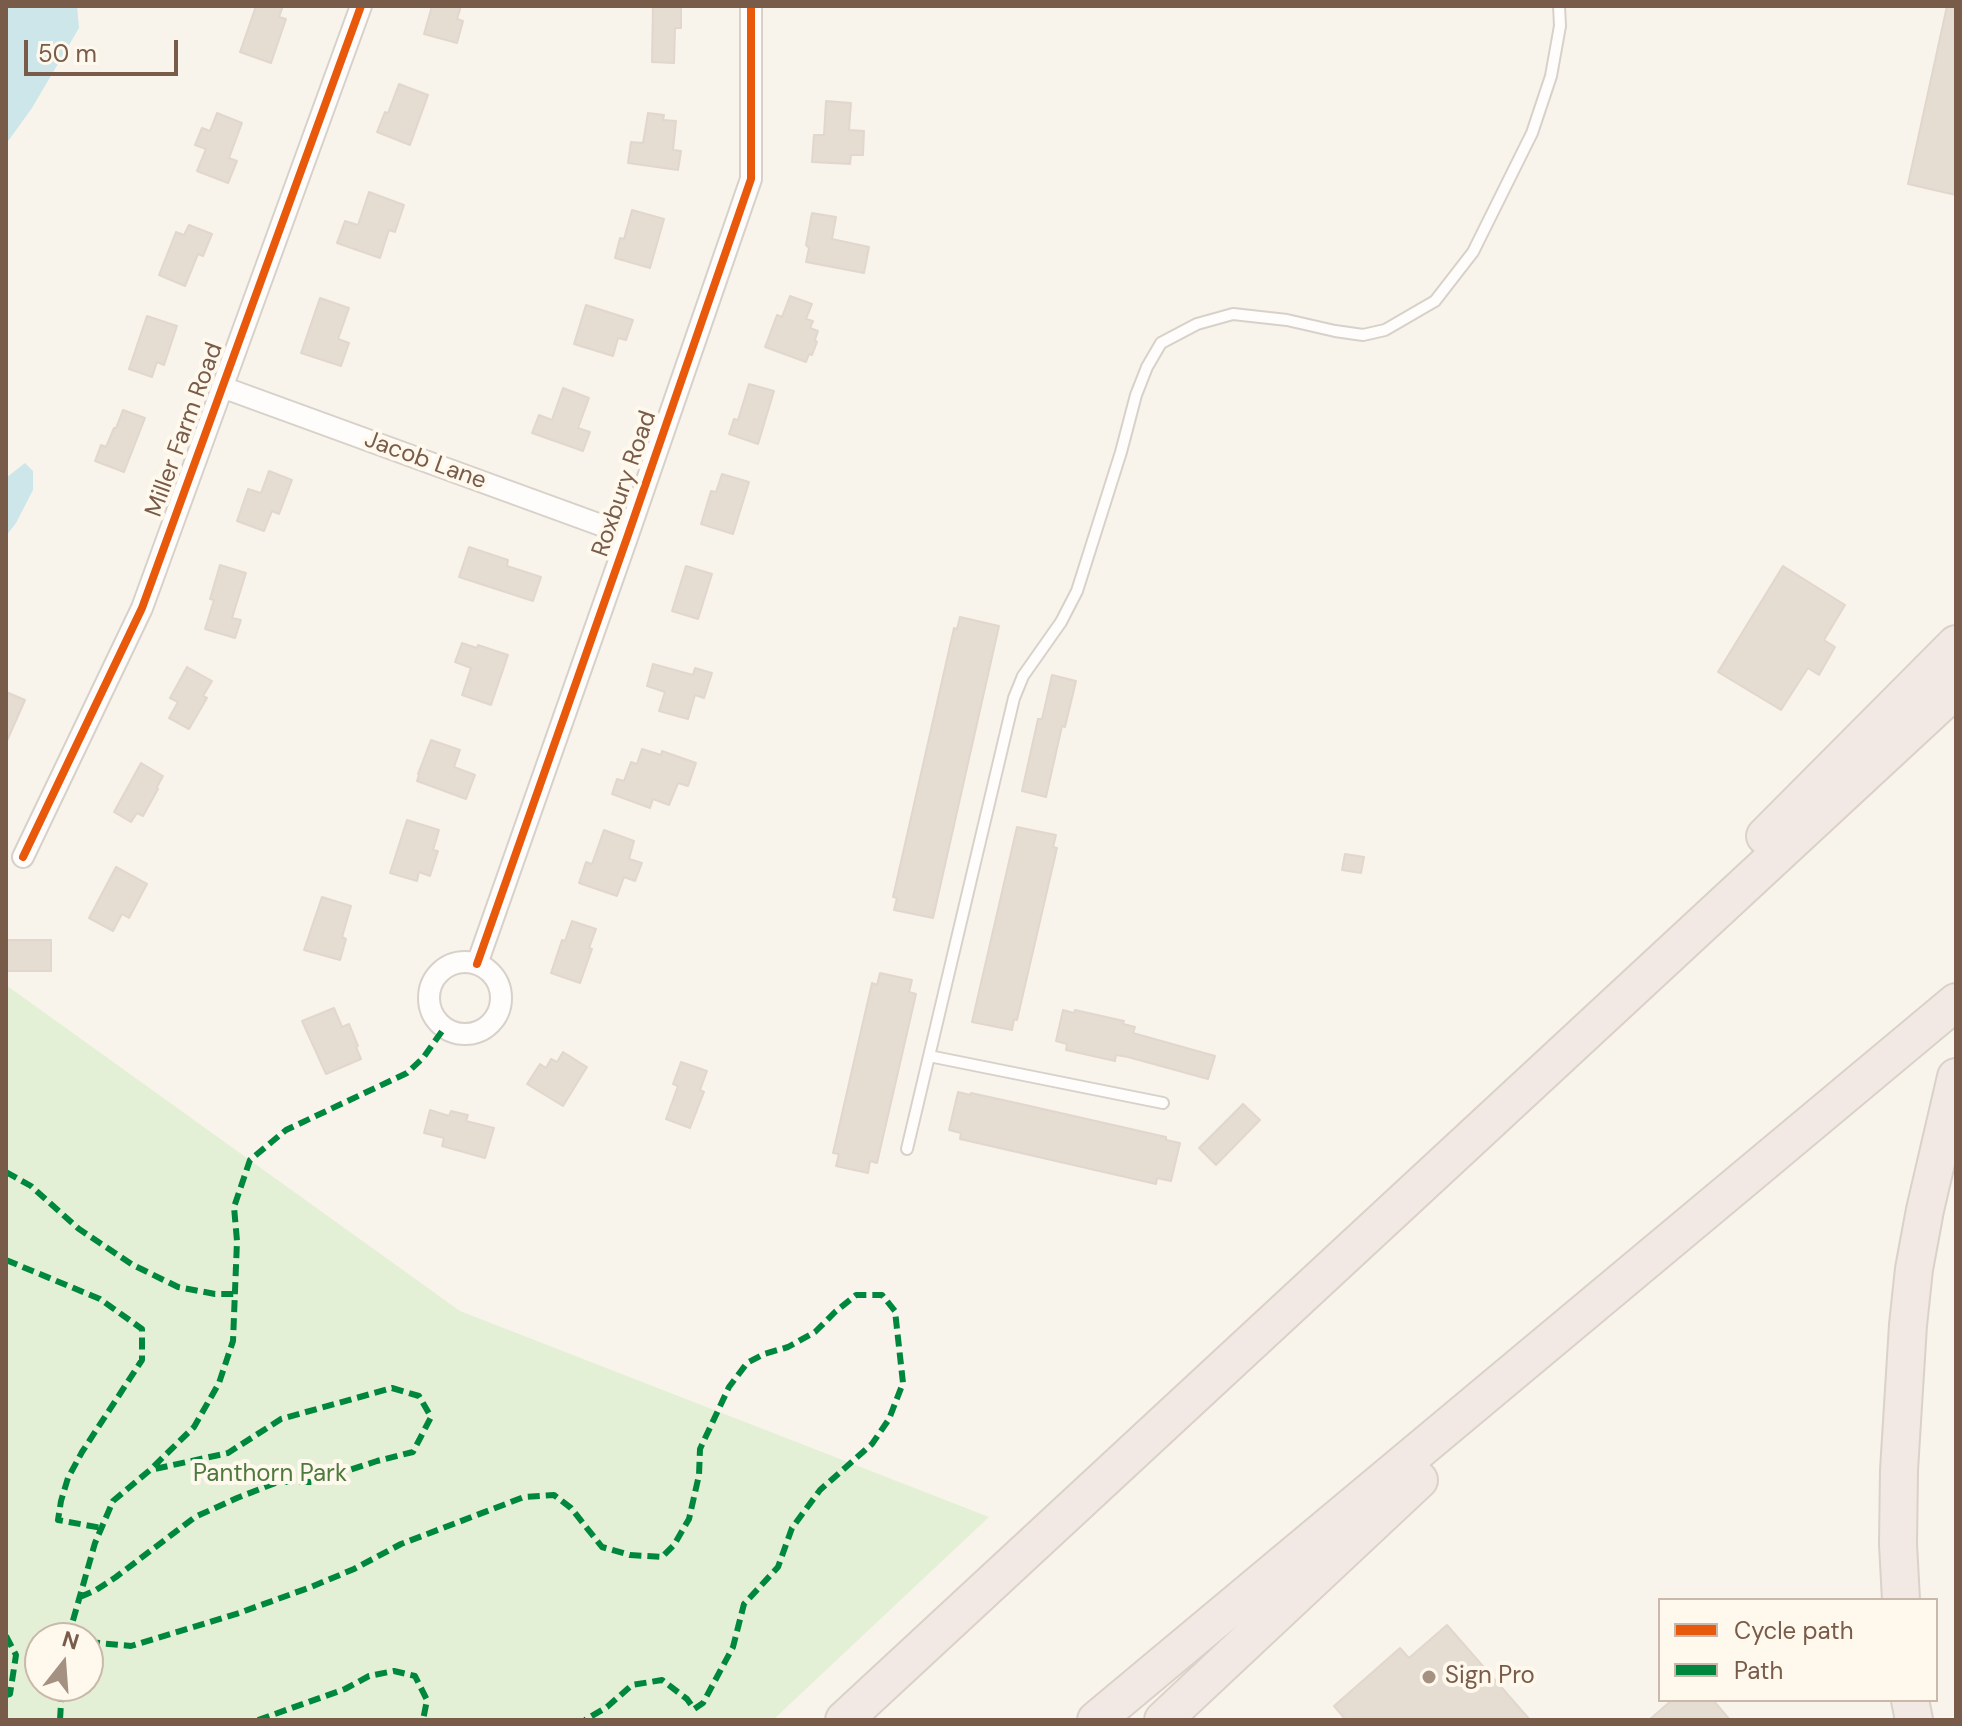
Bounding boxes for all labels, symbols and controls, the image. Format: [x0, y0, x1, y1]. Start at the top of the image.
scale bar [28, 24, 182, 74]
text: 50 m [38, 38, 97, 69]
street label: Miller Farm Road [140, 339, 230, 521]
street label: Roxbury Road [587, 407, 663, 561]
street label: Jacob Lane [360, 426, 490, 496]
park label: Panthorn Park [193, 1461, 347, 1489]
legend [1658, 1598, 1938, 1702]
text: Cycle path [1734, 1615, 1853, 1646]
north arrow [24, 1622, 104, 1702]
text: N [59, 1624, 82, 1657]
text: Path [1734, 1655, 1783, 1686]
place label: Sign Pro [1445, 1663, 1535, 1691]
marker: Sign Pro [1420, 1668, 1438, 1686]

